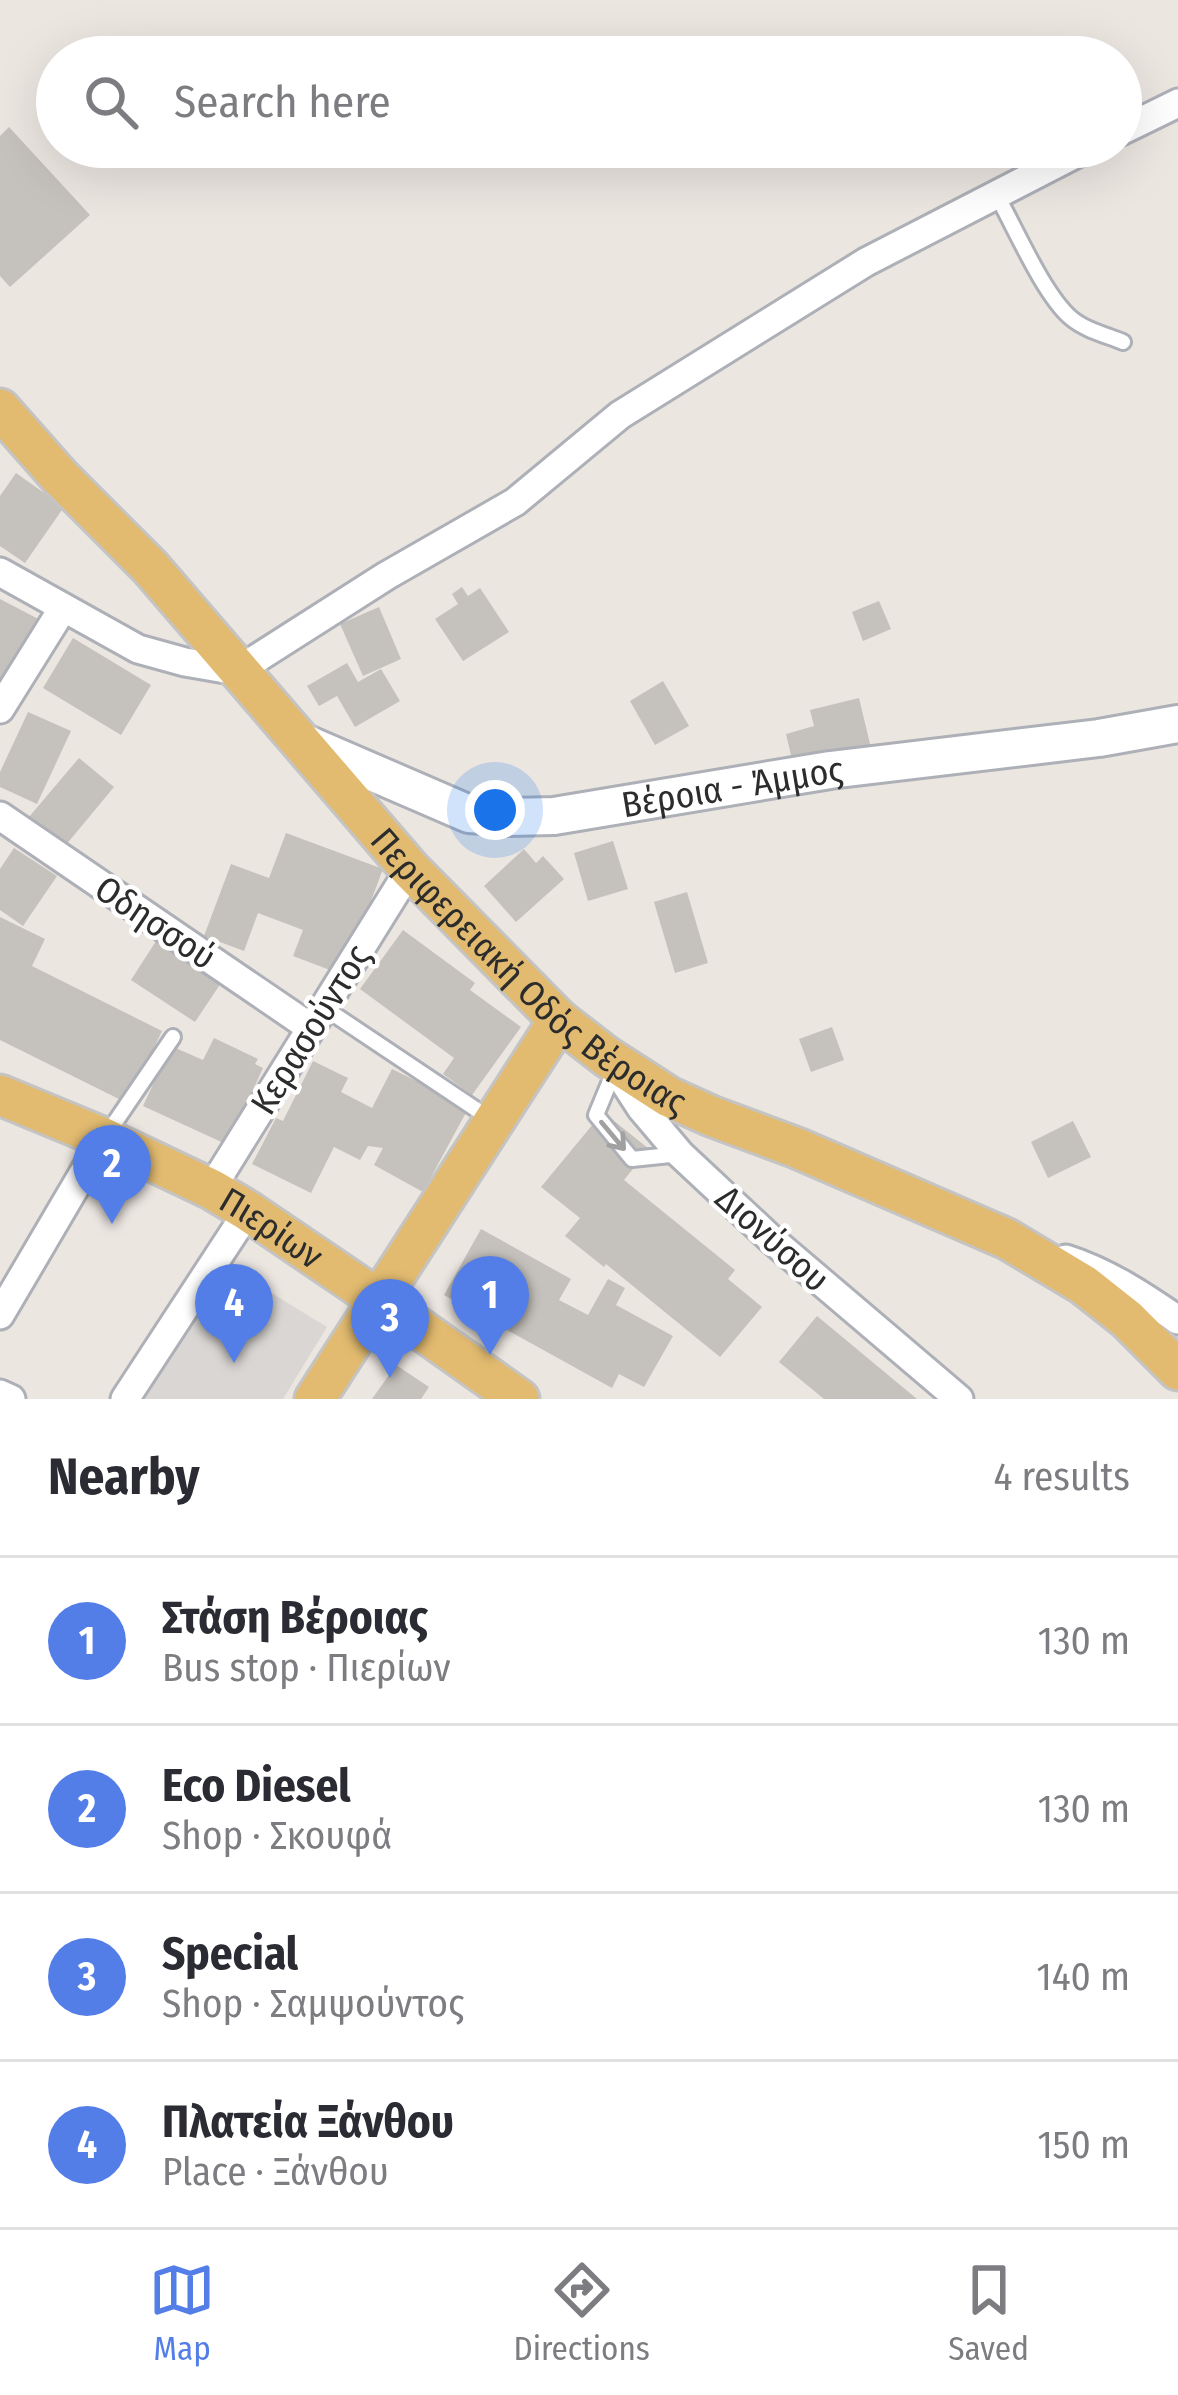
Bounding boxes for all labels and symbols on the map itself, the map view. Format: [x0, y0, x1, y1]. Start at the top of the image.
street label: Βέροια - Άμμος [619, 748, 845, 827]
your location [465, 780, 525, 840]
street label: Περιφερειακή Οδός Βέροιας [361, 819, 693, 1125]
street label: Οδησσού [87, 867, 224, 979]
street label: Κερασούντος [241, 937, 380, 1122]
one-way arrow [599, 1120, 627, 1151]
pin: 2 [73, 1125, 151, 1224]
street label: Διονύσου [706, 1176, 838, 1301]
street label: Πιερίων [212, 1178, 331, 1279]
pin: 1 [451, 1256, 529, 1355]
pin: 4 [195, 1264, 273, 1363]
pin: 3 [351, 1279, 429, 1378]

